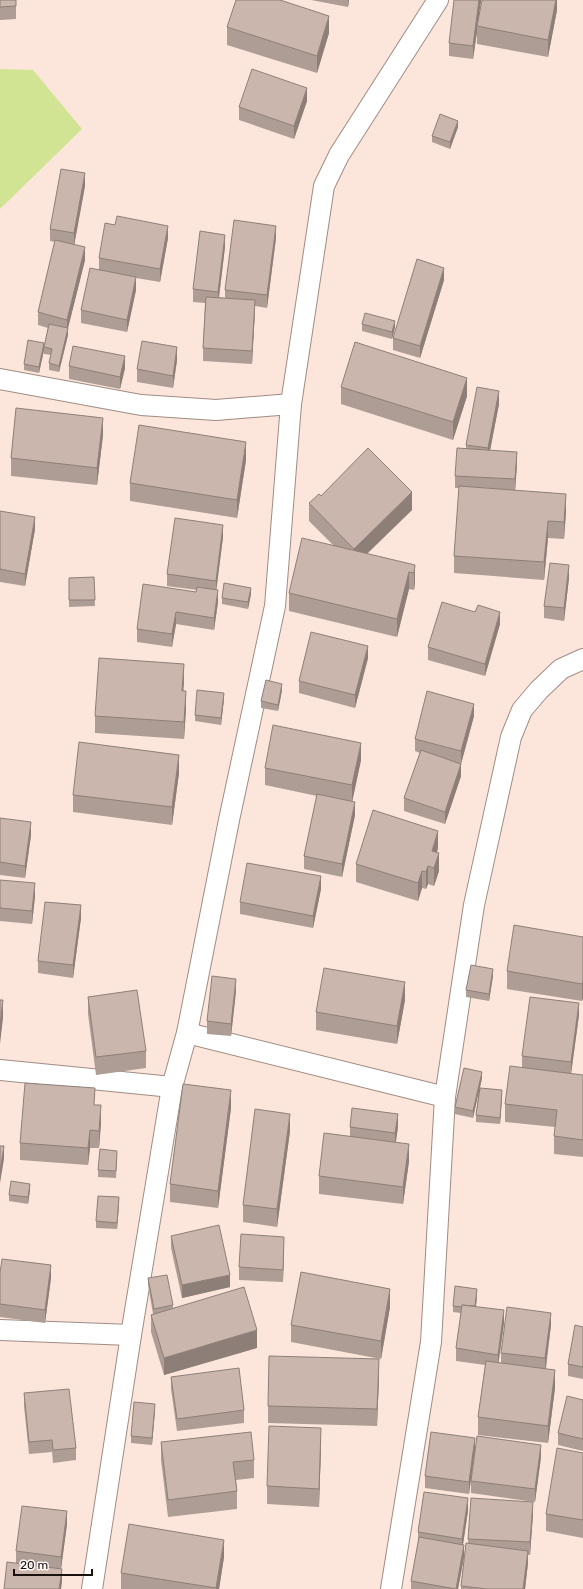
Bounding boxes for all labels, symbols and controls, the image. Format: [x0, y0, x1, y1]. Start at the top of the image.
scale bar [14, 1551, 92, 1577]
text: 20 m [20, 1558, 48, 1572]

